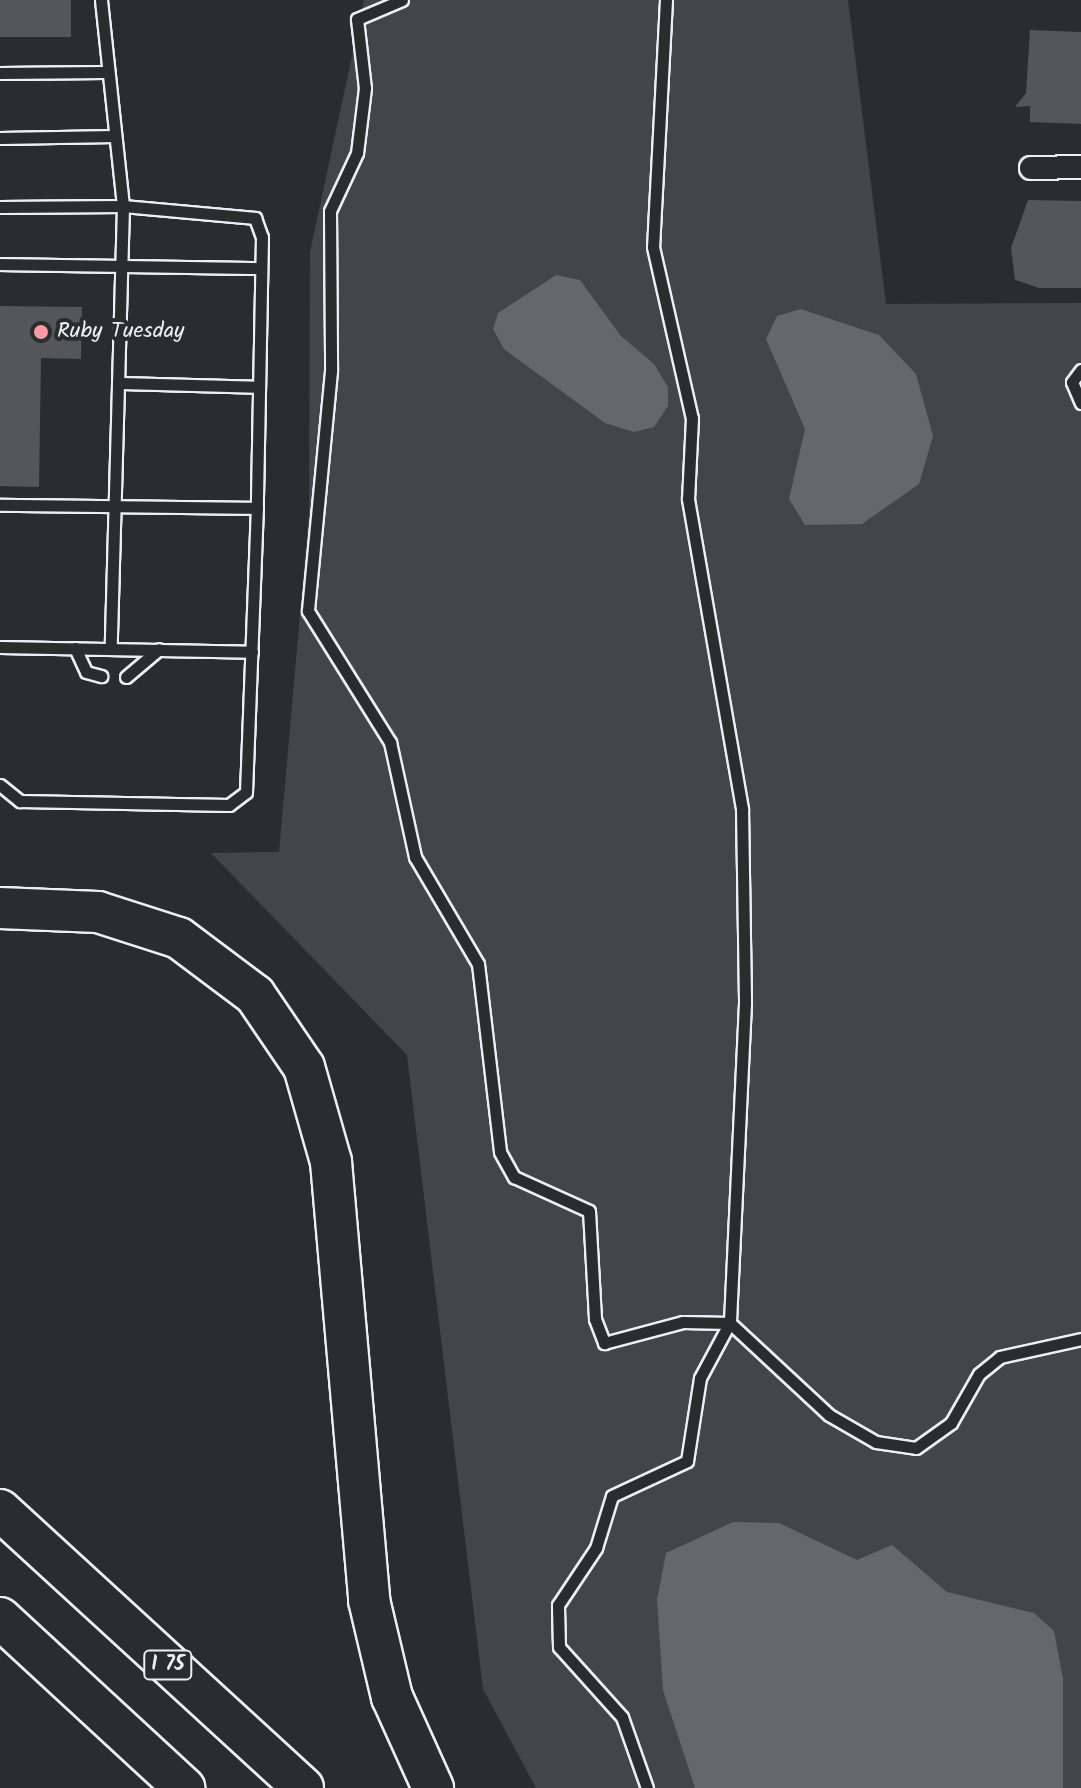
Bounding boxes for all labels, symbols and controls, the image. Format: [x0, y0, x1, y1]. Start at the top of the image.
place label: Ruby Tuesday [57, 319, 184, 345]
marker: Ruby Tuesday [32, 323, 50, 341]
road number: I 75 [142, 1649, 194, 1681]

